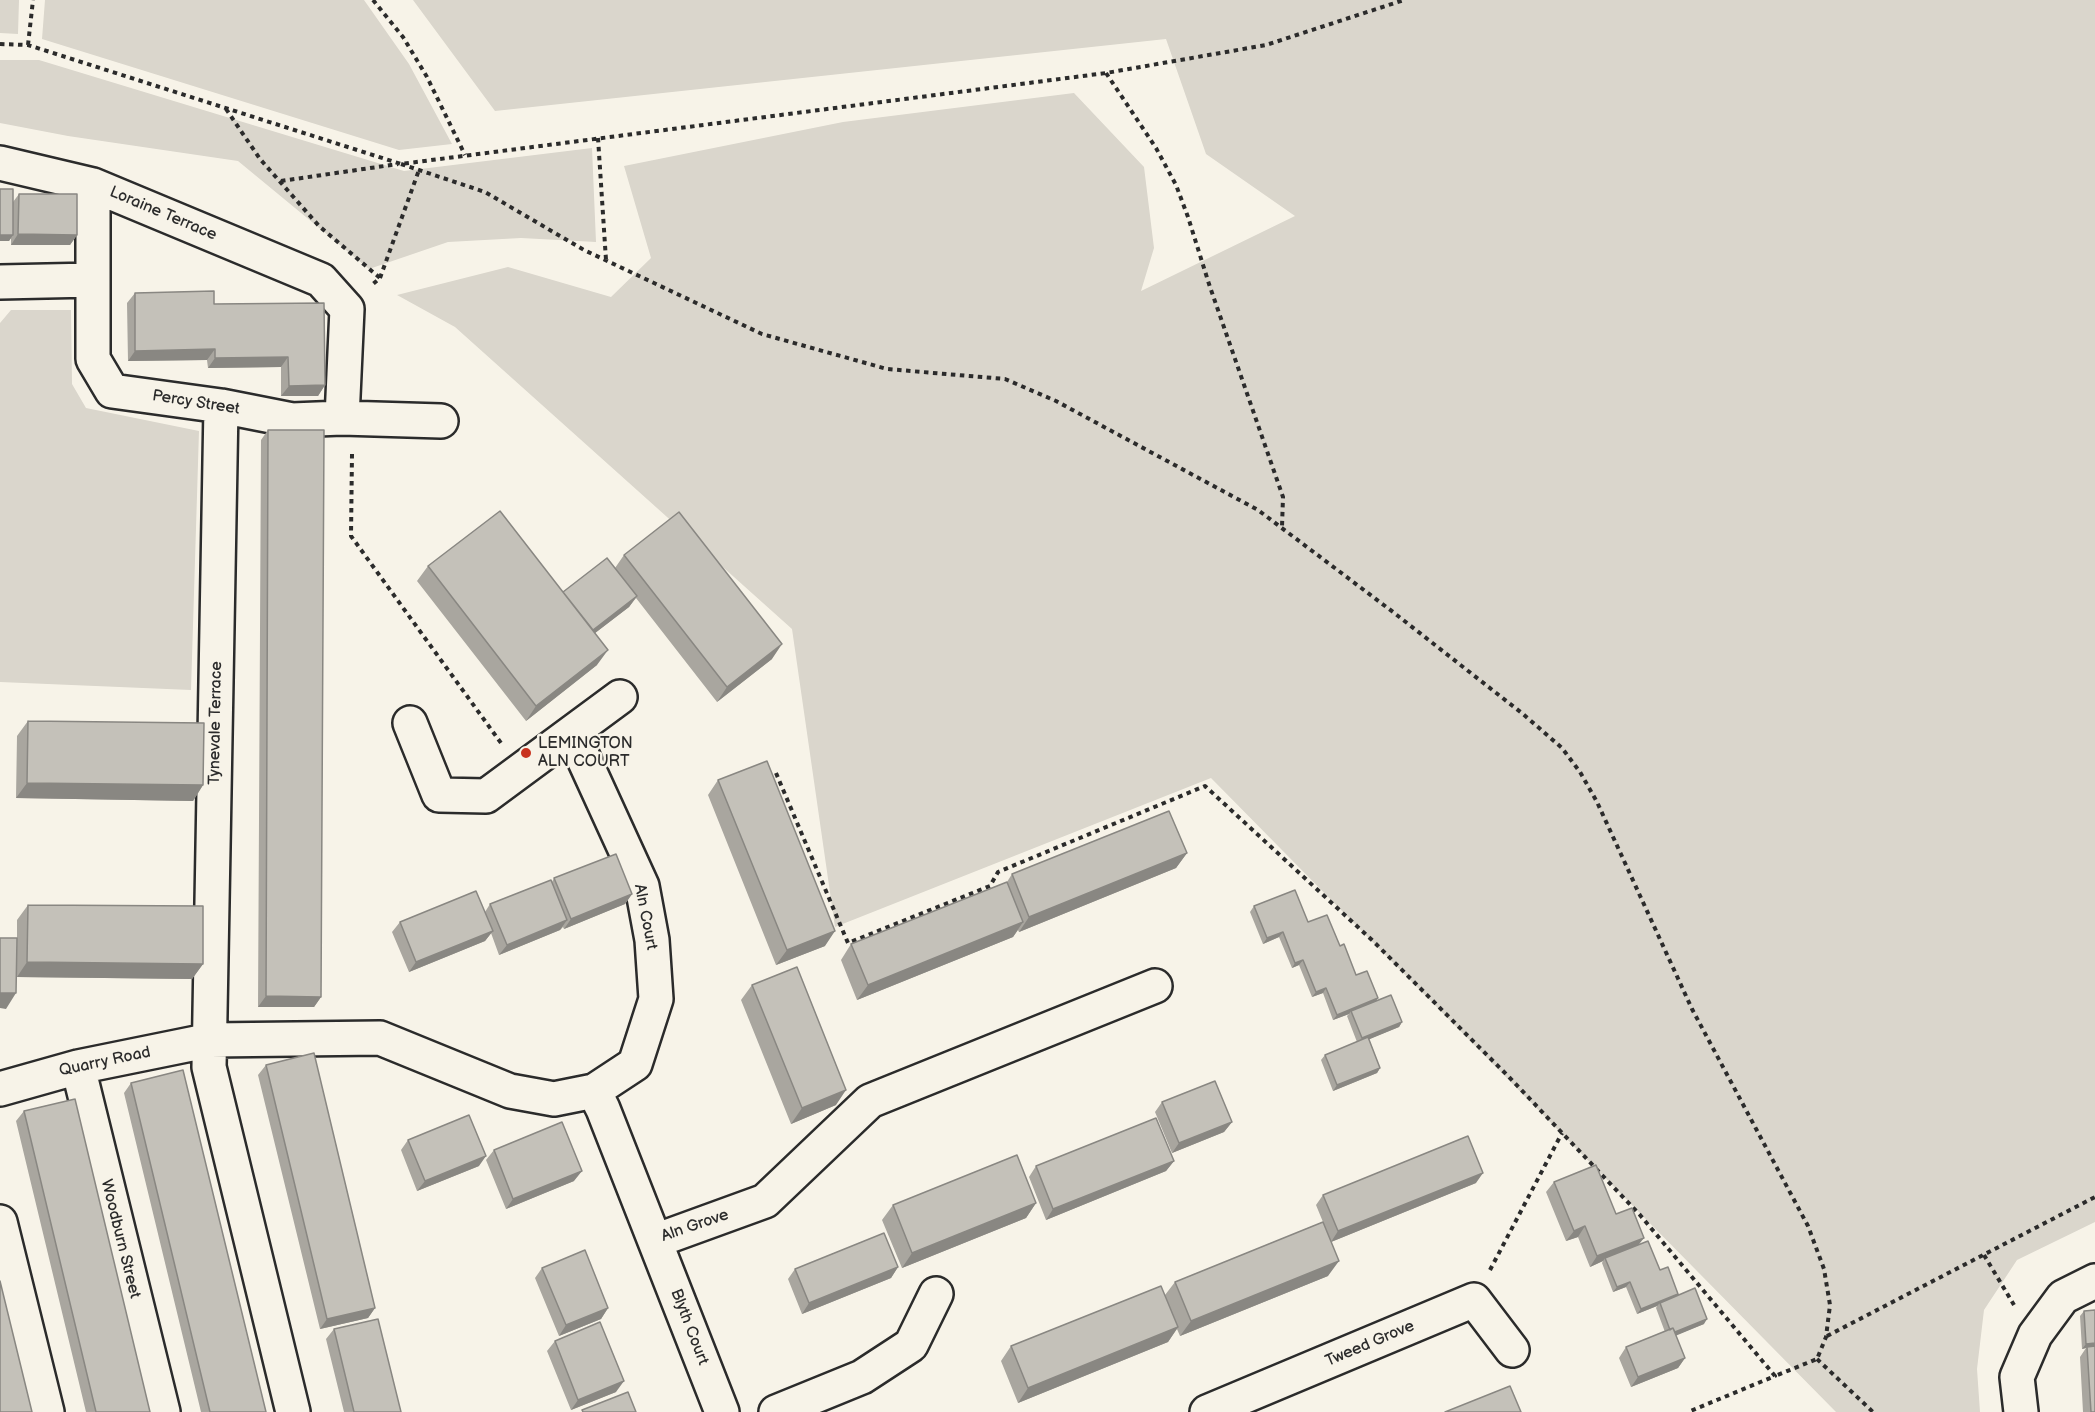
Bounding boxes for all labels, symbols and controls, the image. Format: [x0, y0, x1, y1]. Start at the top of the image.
street label: Loraine Terrace [107, 183, 219, 245]
street label: Percy Street [151, 387, 241, 419]
street label: Tynevale Terrace [205, 661, 227, 785]
place label: LEMINGTON ALN COURT [538, 734, 633, 772]
marker: LEMINGTON ALN COURT [519, 746, 533, 760]
street label: Aln Court [629, 882, 661, 952]
street label: Quarry Road [58, 1043, 152, 1081]
street label: Woodburn Street [96, 1178, 144, 1300]
street label: Aln Grove [659, 1206, 731, 1246]
street label: Blyth Court [666, 1286, 712, 1368]
street label: Tweed Grove [1323, 1317, 1417, 1371]

